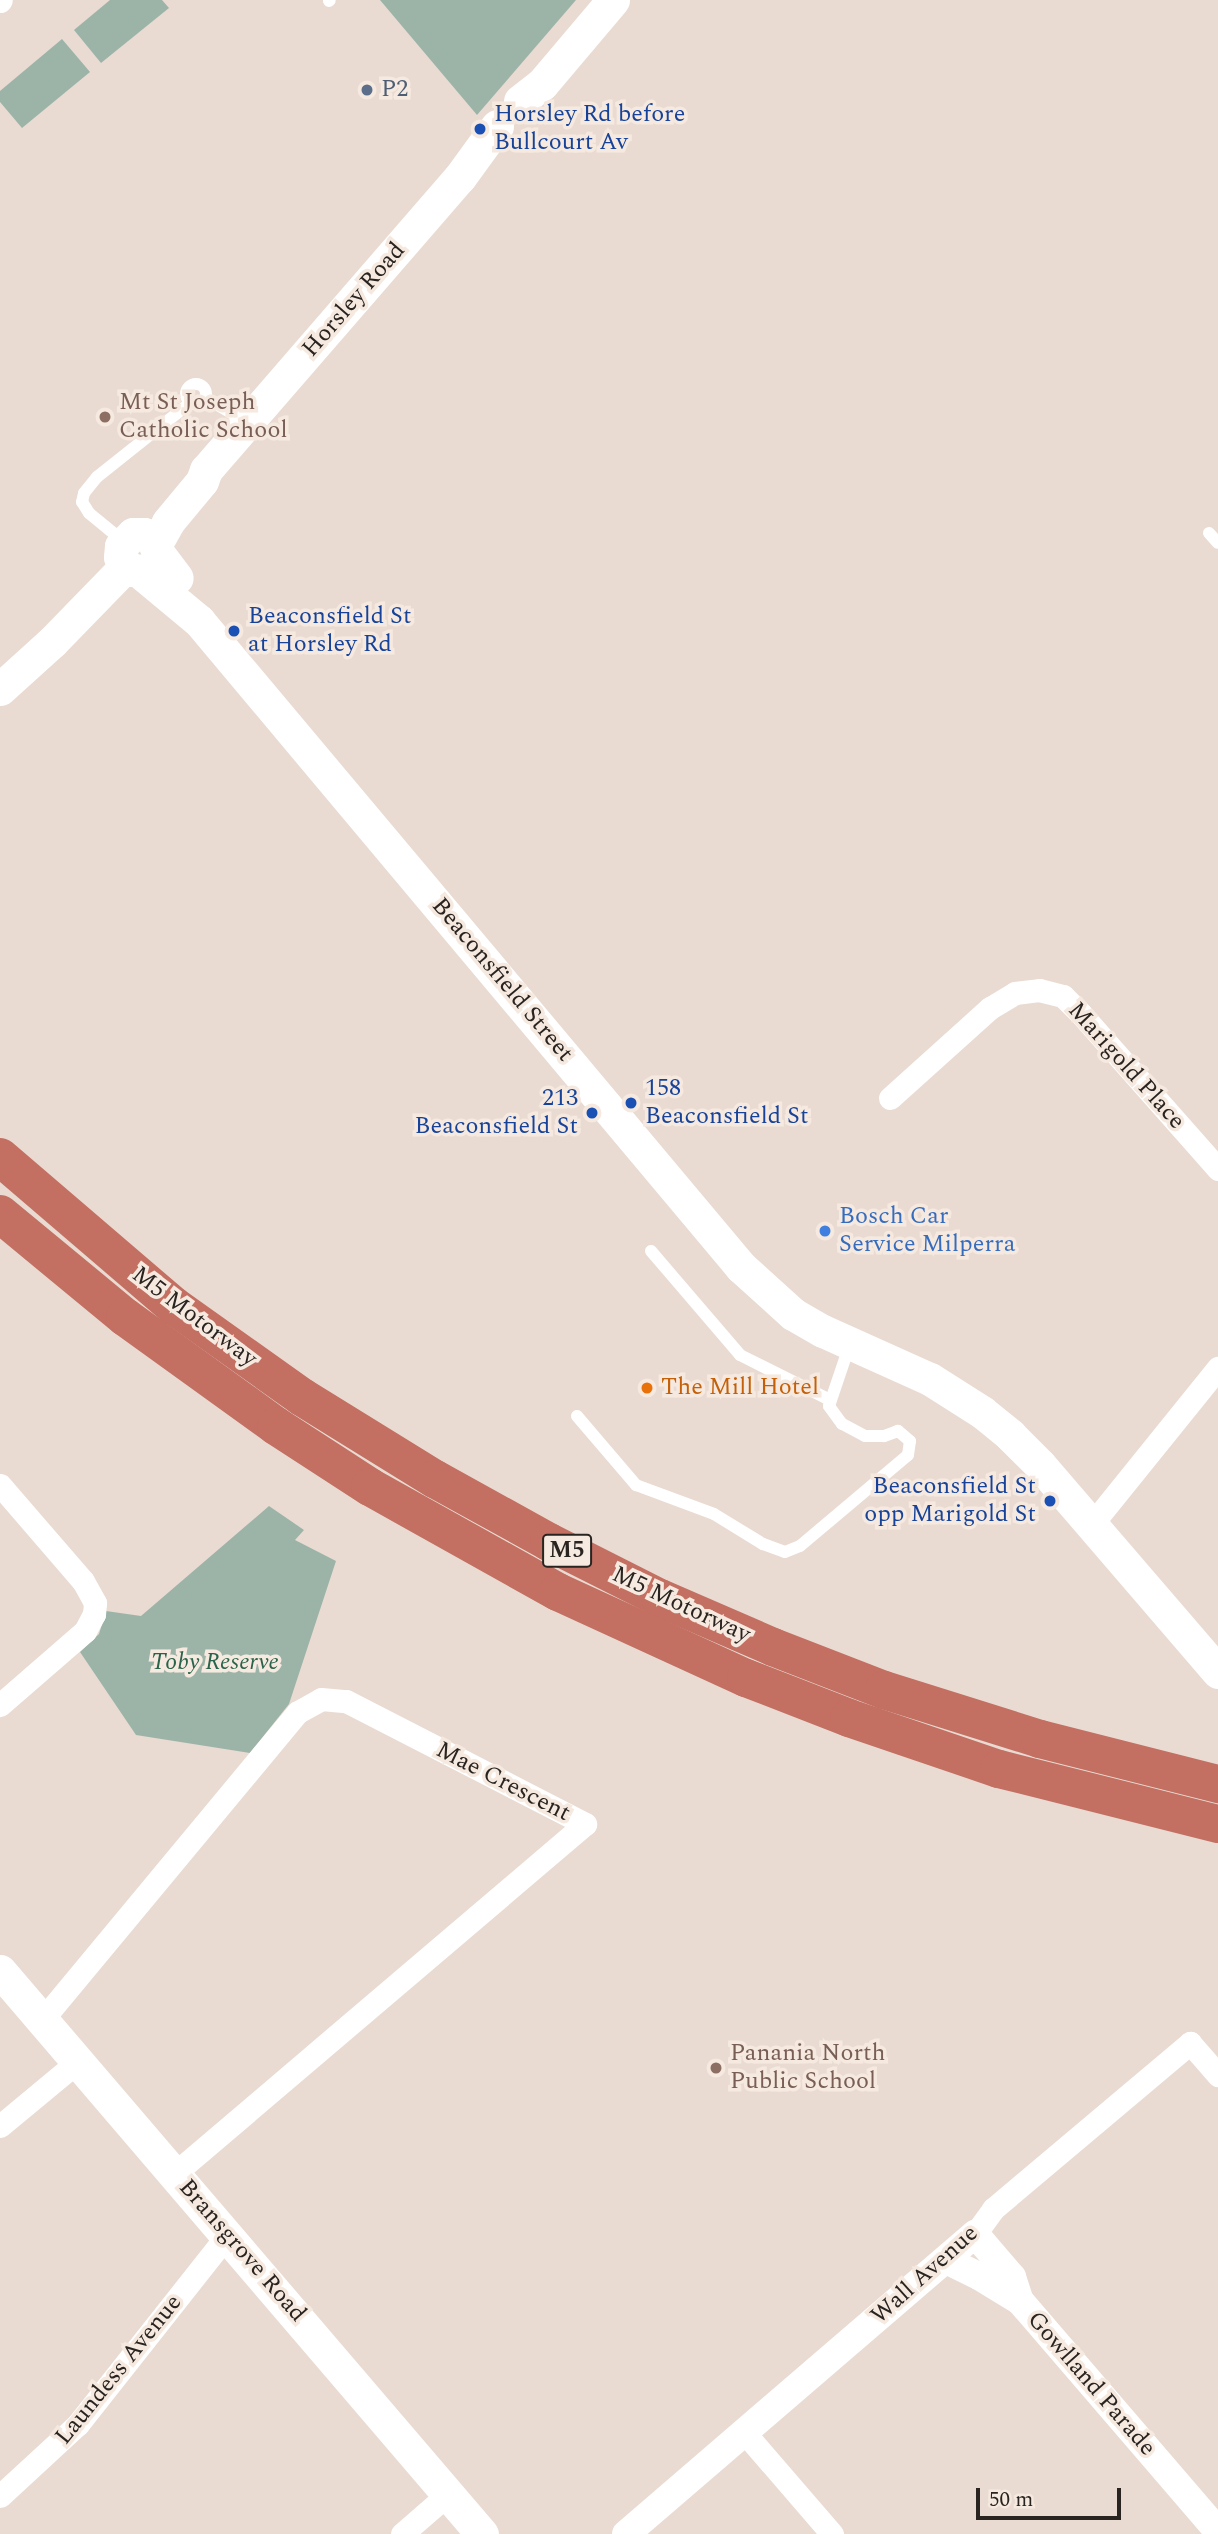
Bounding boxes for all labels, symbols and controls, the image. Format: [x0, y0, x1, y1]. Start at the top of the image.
place label: P2 [381, 76, 408, 104]
marker: P2 [359, 82, 375, 98]
place label: Horsley Rd before Bullcourt Av [494, 101, 685, 157]
marker: Horsley Rd before Bullcourt Av [472, 121, 488, 137]
street label: Horsley Road [296, 237, 412, 363]
place label: Mt St Joseph Catholic School [119, 389, 287, 445]
marker: Mt St Joseph Catholic School [97, 409, 113, 425]
place label: Beaconsfield St at Horsley Rd [248, 603, 412, 659]
marker: Beaconsfield St at Horsley Rd [226, 623, 242, 639]
street label: Beaconsfield Street [425, 892, 579, 1068]
street label: Marigold Place [1061, 996, 1191, 1136]
place label: 158 Beaconsfield St [645, 1075, 809, 1131]
place label: 213 Beaconsfield St [414, 1085, 578, 1141]
marker: 158 Beaconsfield St [623, 1095, 639, 1111]
marker: 213 Beaconsfield St [584, 1105, 600, 1121]
place label: Bosch Car Service Milperra [839, 1203, 1015, 1259]
marker: Bosch Car Service Milperra [817, 1223, 833, 1239]
street label: M5 Motorway [126, 1261, 262, 1373]
place label: The Mill Hotel [661, 1374, 819, 1402]
marker: The Mill Hotel [639, 1380, 655, 1396]
place label: Beaconsfield St opp Marigold St [864, 1473, 1036, 1529]
marker: Beaconsfield St opp Marigold St [1042, 1493, 1058, 1509]
road number: M5 [541, 1532, 593, 1570]
street label: M5 Motorway [607, 1560, 755, 1650]
park label: Toby Reserve [151, 1649, 279, 1677]
street label: Mae Crescent [431, 1736, 575, 1828]
place label: Panania North Public School [730, 2040, 885, 2096]
marker: Panania North Public School [708, 2060, 724, 2076]
street label: Bransgrove Road [172, 2174, 312, 2328]
street label: Wall Avenue [866, 2219, 984, 2331]
street label: Laundess Avenue [50, 2289, 188, 2451]
street label: Gowlland Parade [1020, 2306, 1162, 2462]
scale bar [980, 2474, 1125, 2518]
text: 50 m [989, 2484, 1033, 2516]

